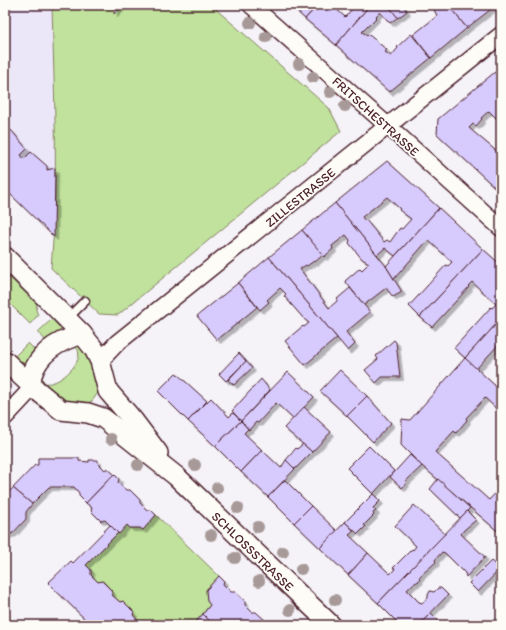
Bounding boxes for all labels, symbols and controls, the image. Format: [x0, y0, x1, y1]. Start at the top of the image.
street label: FRITSCHESTRASSE [329, 73, 422, 159]
street label: ZILLESTRASSE [262, 165, 338, 230]
street label: SCHLOSSSTRASSE [209, 509, 297, 594]

